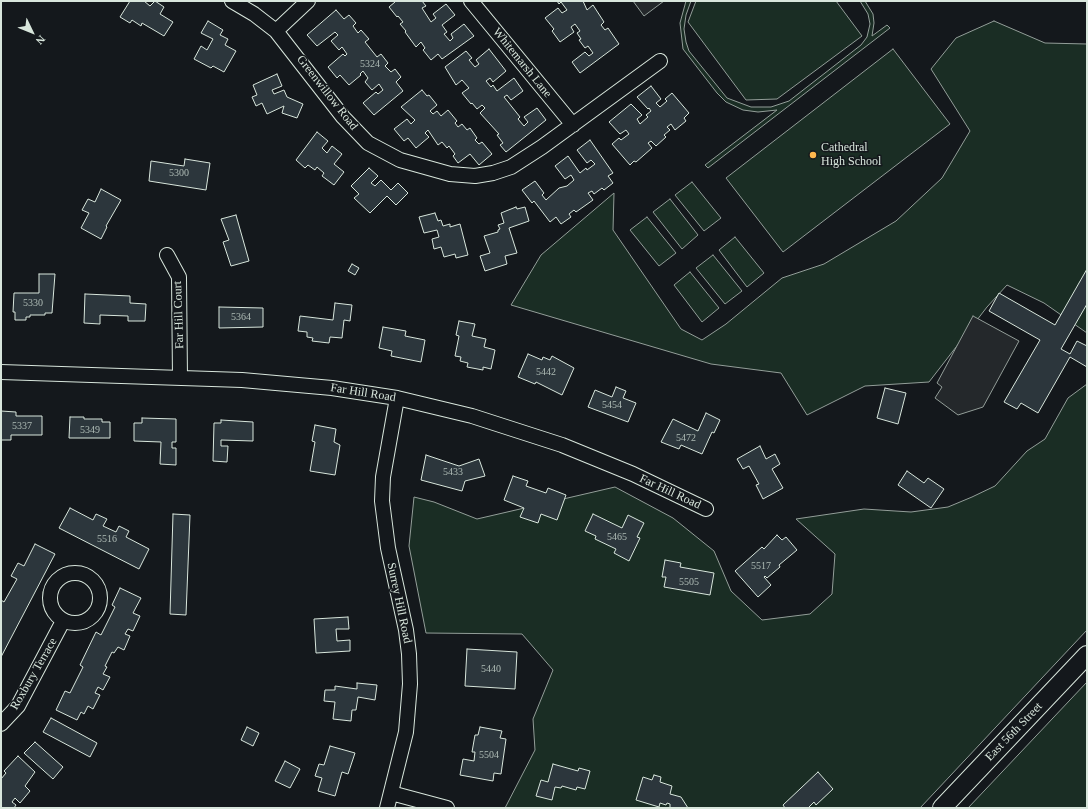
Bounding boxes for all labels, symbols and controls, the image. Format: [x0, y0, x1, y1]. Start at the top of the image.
north arrow [12, 12, 52, 52]
street label: Whitemarsh Lane [489, 25, 555, 101]
text: N [34, 33, 48, 47]
street label: Greenwillow Road [293, 53, 361, 133]
house number: 5324 [360, 58, 380, 70]
place label: Cathedral High School [821, 141, 881, 169]
marker: Cathedral High School [808, 150, 818, 160]
house number: 5300 [169, 167, 189, 179]
street label: Far Hill Court [171, 281, 187, 349]
house number: 5330 [23, 297, 43, 309]
house number: 5364 [231, 311, 251, 323]
house number: 5442 [536, 366, 556, 378]
street label: Far Hill Road [329, 381, 397, 405]
house number: 5454 [602, 399, 622, 411]
house number: 5337 [12, 420, 32, 432]
house number: 5349 [80, 424, 100, 436]
house number: 5472 [676, 432, 696, 444]
house number: 5433 [443, 466, 463, 478]
street label: Far Hill Road [637, 472, 703, 512]
house number: 5465 [607, 531, 627, 543]
house number: 5516 [97, 533, 117, 545]
house number: 5517 [751, 560, 771, 572]
street label: Surrey Hill Road [383, 561, 415, 645]
house number: 5505 [679, 576, 699, 588]
street label: Roxbury Terrace [8, 635, 60, 713]
house number: 5440 [481, 663, 501, 675]
street label: East 56th Street [982, 700, 1046, 764]
house number: 5504 [479, 749, 499, 761]

